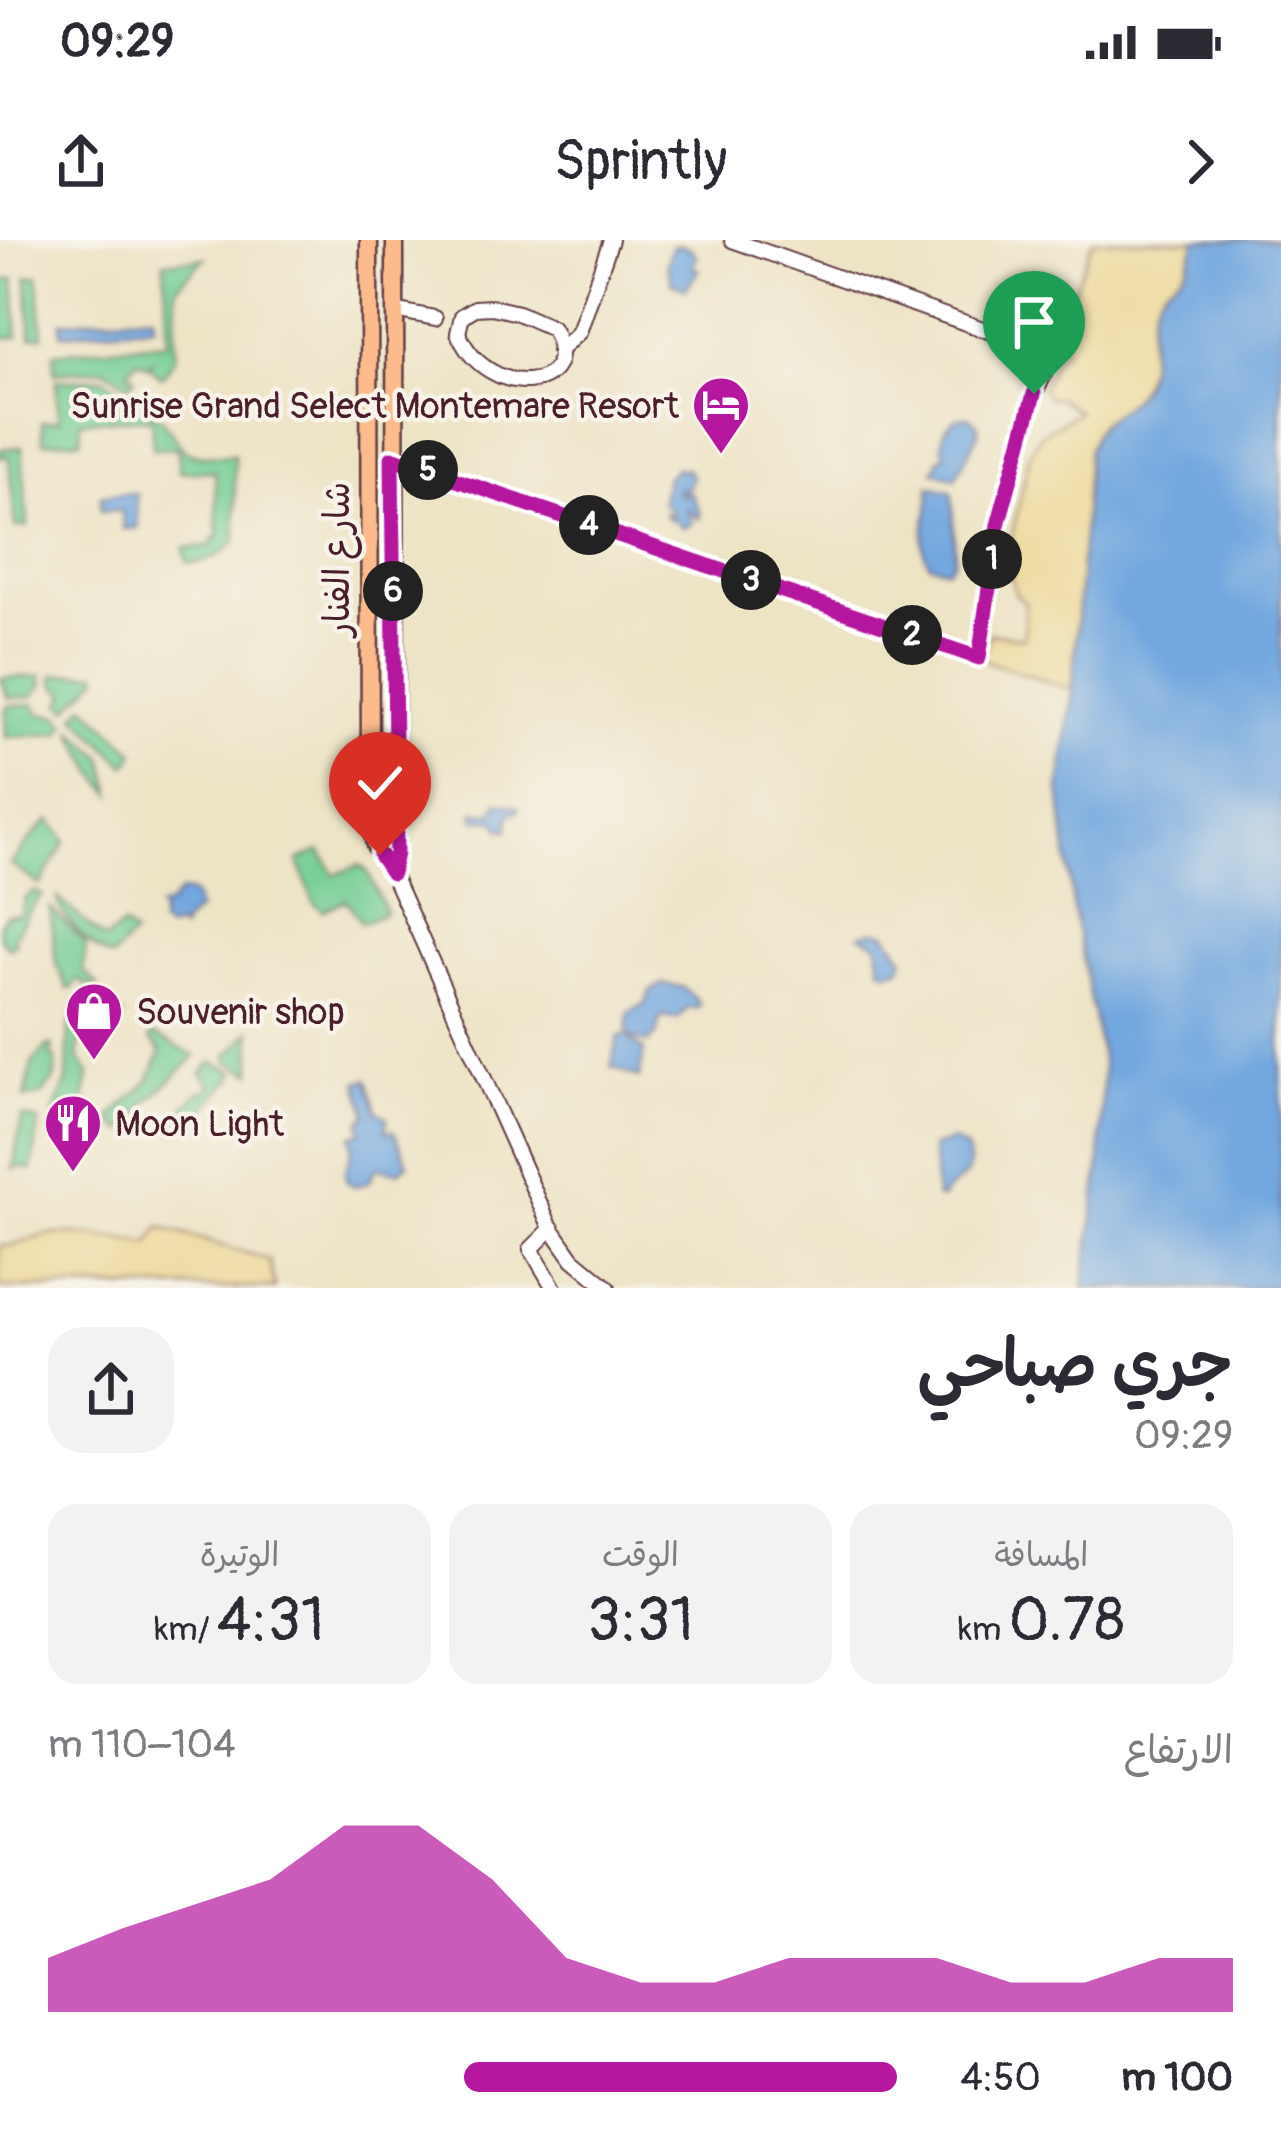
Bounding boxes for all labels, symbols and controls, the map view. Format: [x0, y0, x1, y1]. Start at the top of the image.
text: 09:29 [60, 14, 174, 70]
text: Sprintly [554, 128, 727, 196]
icon: share [48, 129, 114, 195]
icon: forward [1167, 129, 1233, 195]
pin [983, 271, 1085, 394]
icon: arrive [1001, 289, 1067, 355]
hotel icon: Sunrise Grand Select Montemare Resort [690, 374, 752, 456]
place label: Sunrise Grand Select Montemare Resort [70, 384, 679, 429]
pin: 5 [398, 440, 458, 500]
text: 5 [419, 449, 437, 490]
street label: شارع الفنار [315, 482, 362, 639]
pin: 4 [559, 495, 619, 555]
text: 4 [579, 504, 599, 545]
pin: 1 [962, 529, 1022, 589]
text: 1 [986, 538, 998, 579]
pin: 3 [721, 550, 781, 610]
text: 3 [742, 559, 760, 600]
pin: 6 [363, 561, 423, 621]
text: 6 [383, 570, 403, 611]
pin: 2 [882, 605, 942, 665]
text: 2 [903, 614, 921, 655]
pin [329, 732, 431, 855]
icon: check [347, 750, 413, 816]
shop icon: Souvenir shop [63, 980, 125, 1062]
place label: Souvenir shop [136, 990, 345, 1035]
restaurant icon: Moon Light [42, 1092, 104, 1174]
place label: Moon Light [115, 1102, 284, 1147]
text: جري صباحي [917, 1324, 1233, 1407]
button: share [48, 1327, 174, 1453]
text: 09:29 [1134, 1411, 1233, 1460]
text: الوتيرة [200, 1535, 279, 1576]
text: الوقت [602, 1535, 679, 1576]
text: المسافة [995, 1535, 1088, 1576]
text: 4:31 [217, 1584, 324, 1659]
text: 3:31 [587, 1584, 694, 1659]
text: 0.78 [1009, 1584, 1125, 1659]
text: /km [155, 1609, 217, 1650]
text: km [958, 1609, 1009, 1650]
text: 104–110 m [48, 1720, 236, 1769]
text: الارتفاع [1124, 1726, 1233, 1775]
text: 4:50 [960, 2053, 1041, 2102]
text: 100 m [1121, 2053, 1233, 2102]

